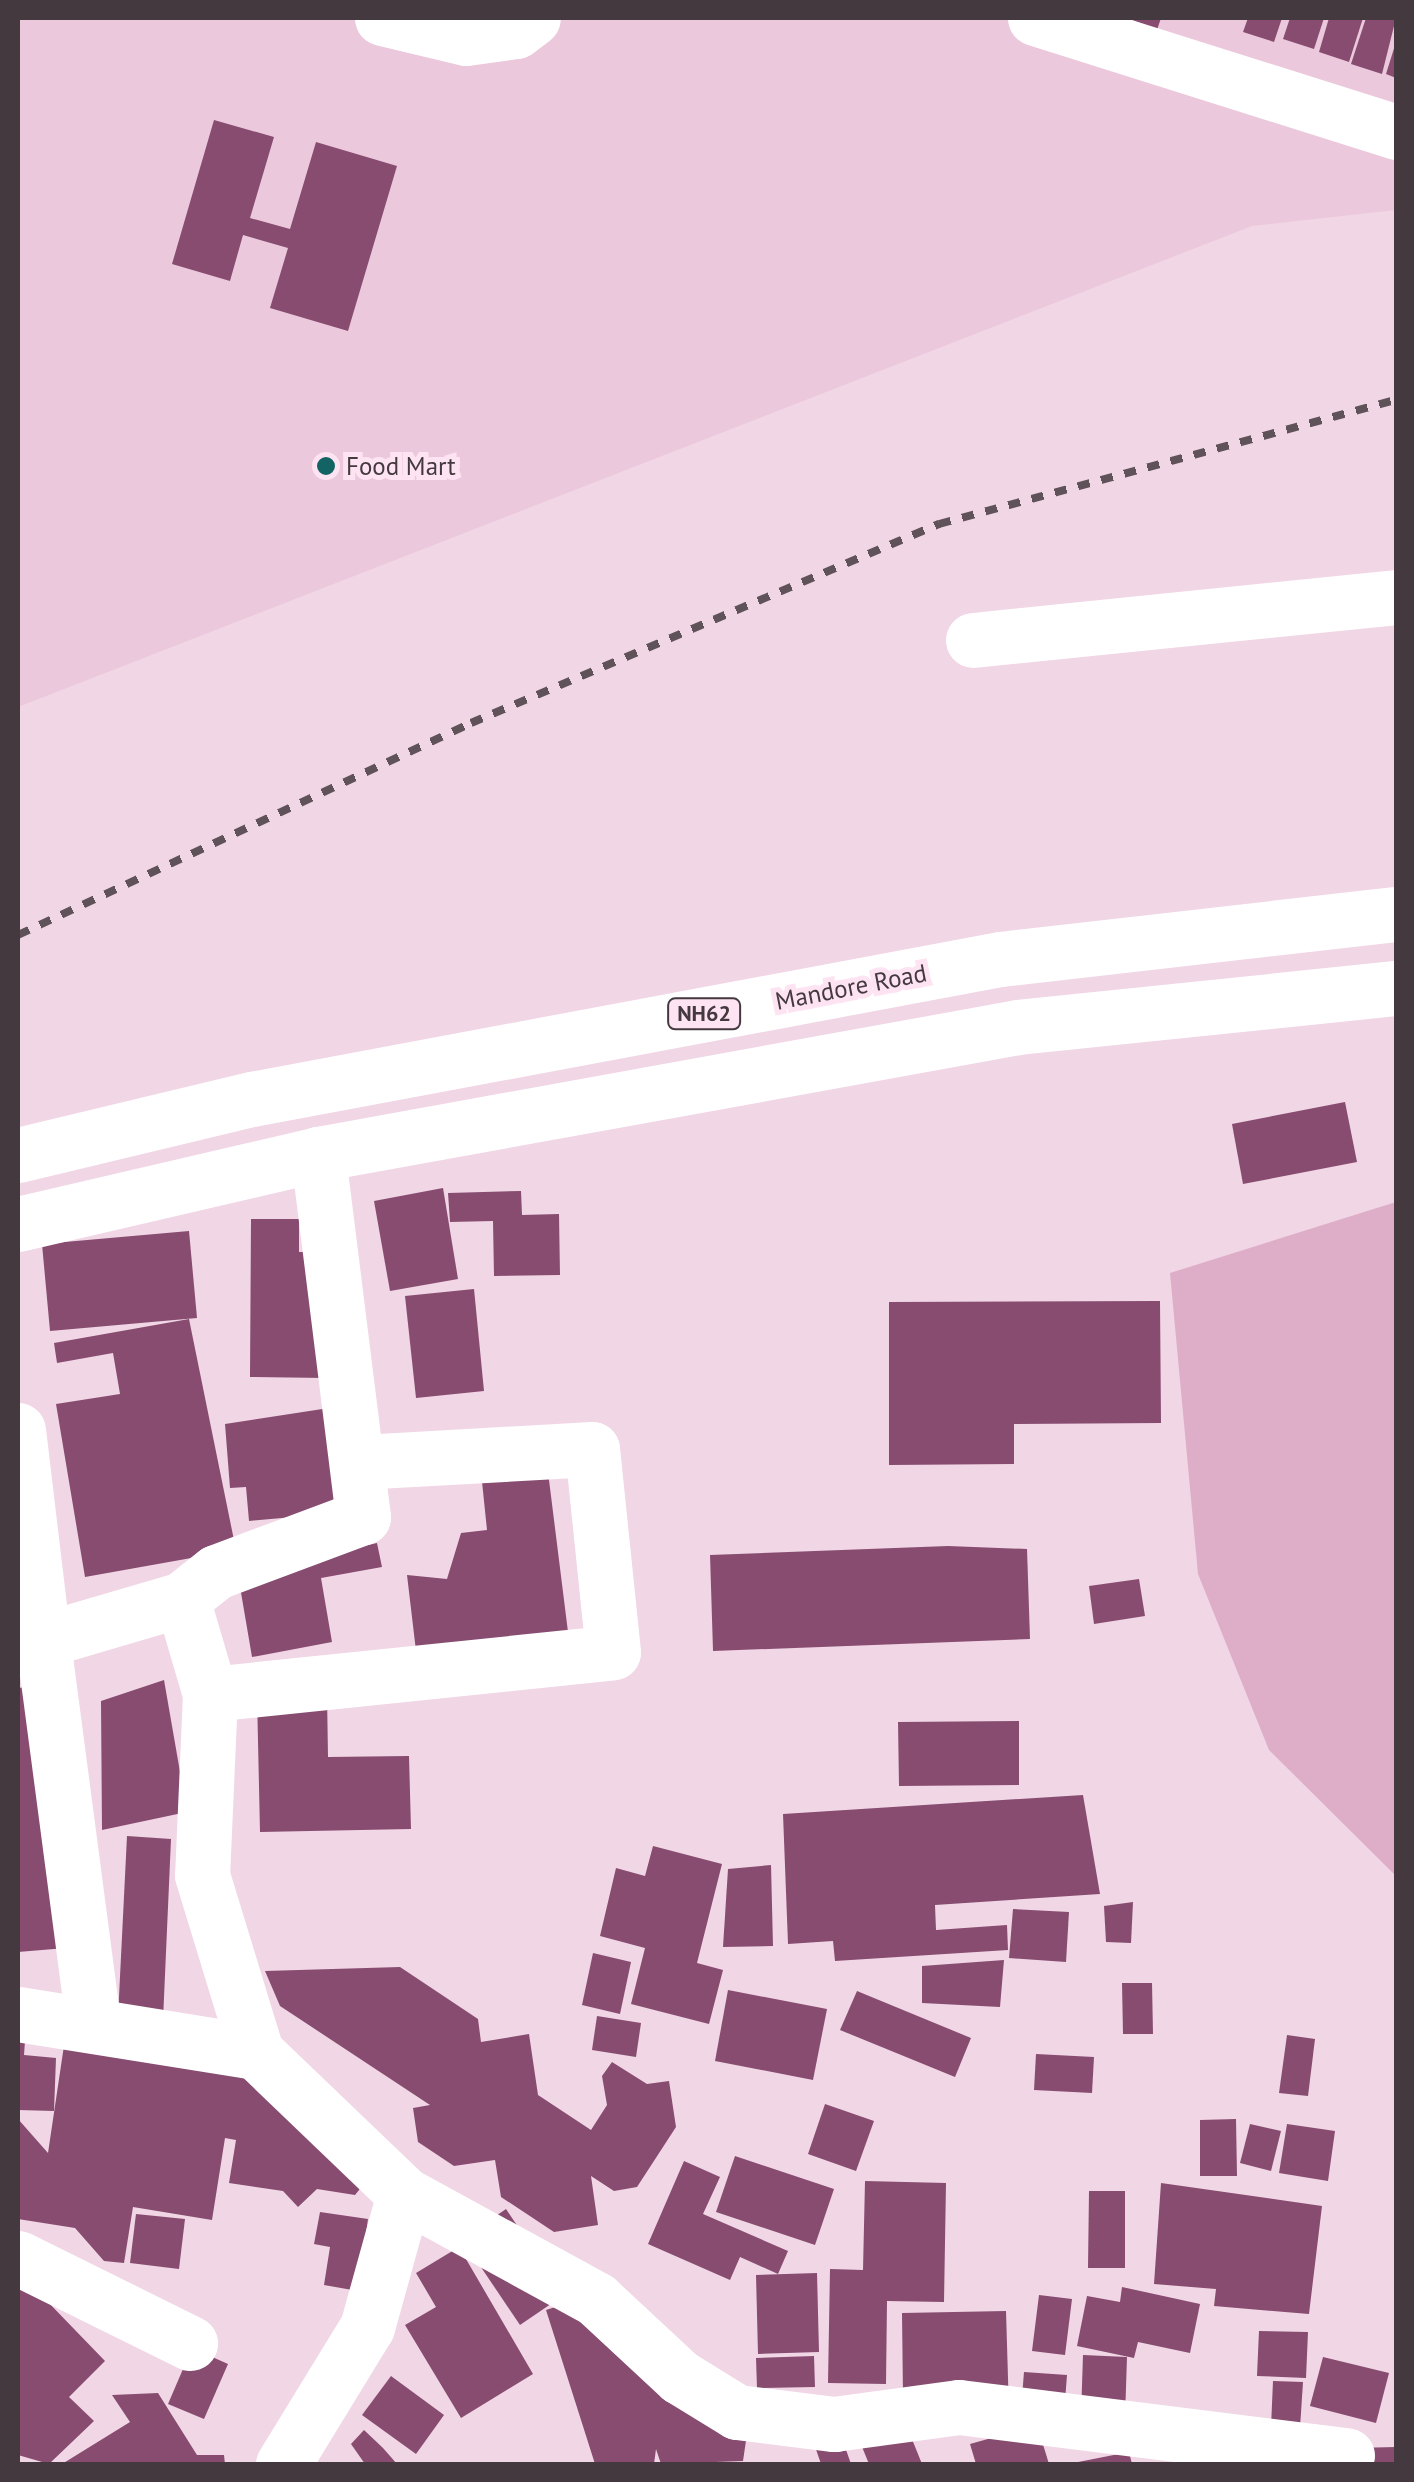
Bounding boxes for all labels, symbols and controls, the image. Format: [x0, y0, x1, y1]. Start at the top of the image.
place label: Food Mart [346, 451, 456, 481]
marker: Food Mart [315, 455, 337, 477]
street label: Mandore Road [773, 958, 929, 1016]
road number: NH62 [666, 997, 742, 1031]

